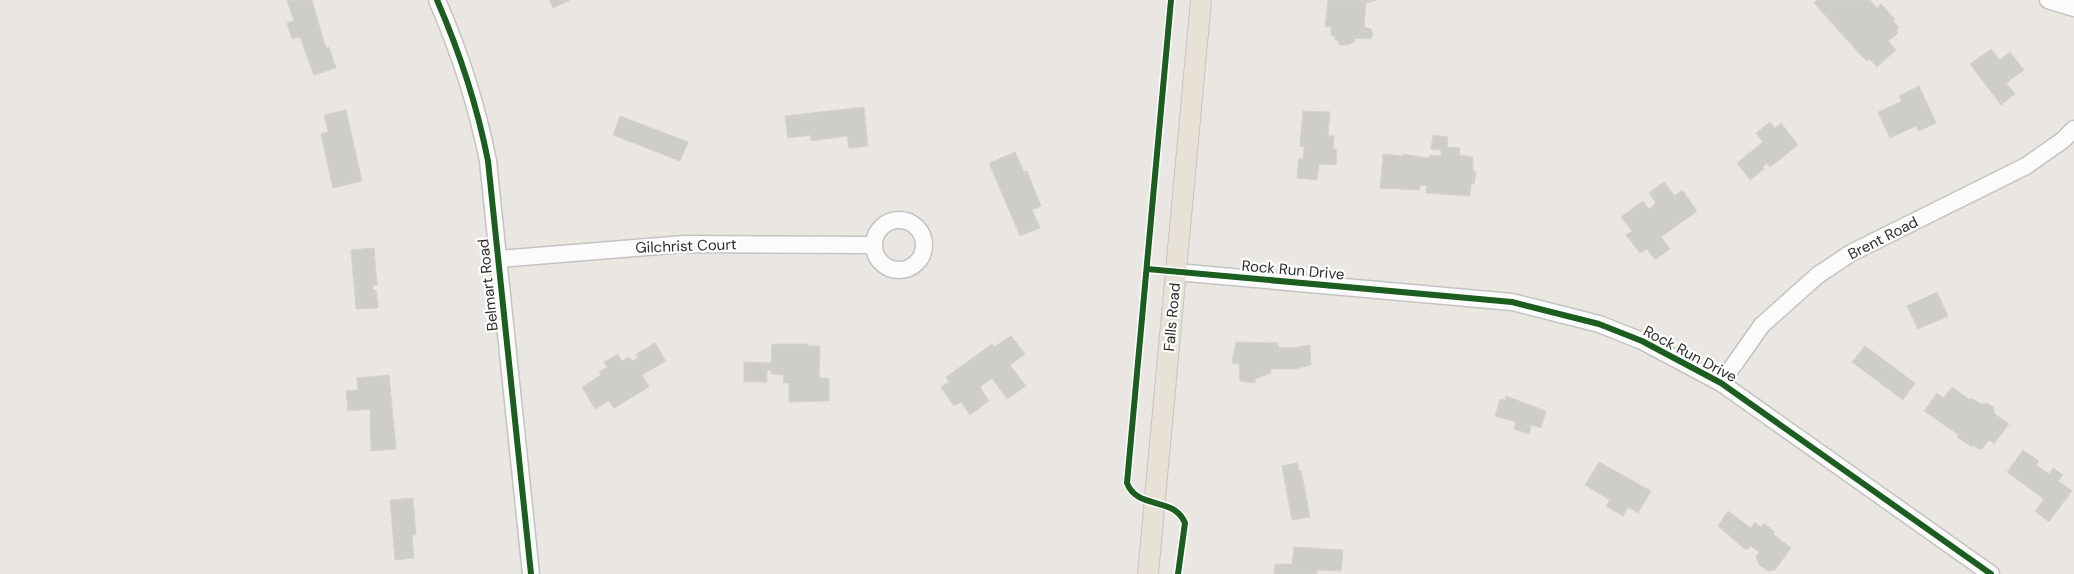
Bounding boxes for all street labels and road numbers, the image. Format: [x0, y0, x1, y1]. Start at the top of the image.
street label: Brent Road [1844, 212, 1922, 264]
street label: Gilchrist Court [635, 234, 737, 258]
street label: Belmart Road [473, 238, 503, 332]
street label: Rock Run Drive [1241, 256, 1345, 284]
street label: Falls Road [1159, 282, 1185, 352]
street label: Rock Run Drive [1640, 321, 1740, 387]

